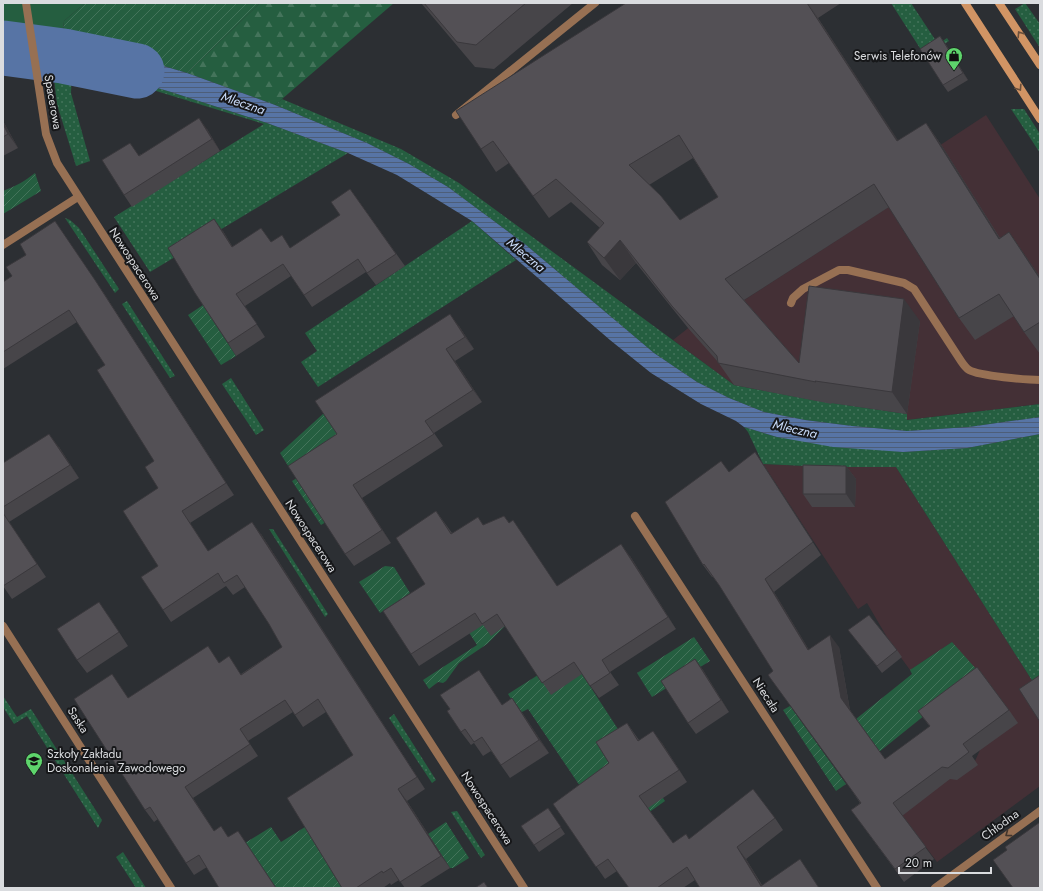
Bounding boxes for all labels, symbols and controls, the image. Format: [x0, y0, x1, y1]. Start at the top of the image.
one-way arrow [1017, 31, 1024, 38]
shop icon: Serwis Telefonów [944, 46, 964, 71]
place label: Serwis Telefonów [854, 47, 942, 65]
street label: Spacerowa [39, 73, 67, 131]
one-way arrow [1014, 84, 1022, 91]
water label: Mleczna [219, 87, 267, 119]
street label: Nowospacerowa [105, 224, 165, 304]
water label: Mleczna [503, 233, 549, 277]
water label: Mleczna [771, 415, 819, 443]
street label: Nowospacerowa [281, 496, 341, 576]
street label: Niecała [748, 674, 784, 716]
street label: Saska [63, 703, 93, 737]
place label: Szkoły Zakładu Doskonalenia Zawodowego [47, 745, 186, 777]
school or university icon: Szkoły Zakładu Doskonalenia Zawodowego [24, 751, 44, 776]
street label: Nowospacerowa [457, 768, 517, 848]
street label: Chłodna [977, 805, 1023, 845]
one-way arrow [1006, 829, 1013, 836]
scale bar [899, 849, 991, 875]
text: 20 m [905, 854, 932, 872]

